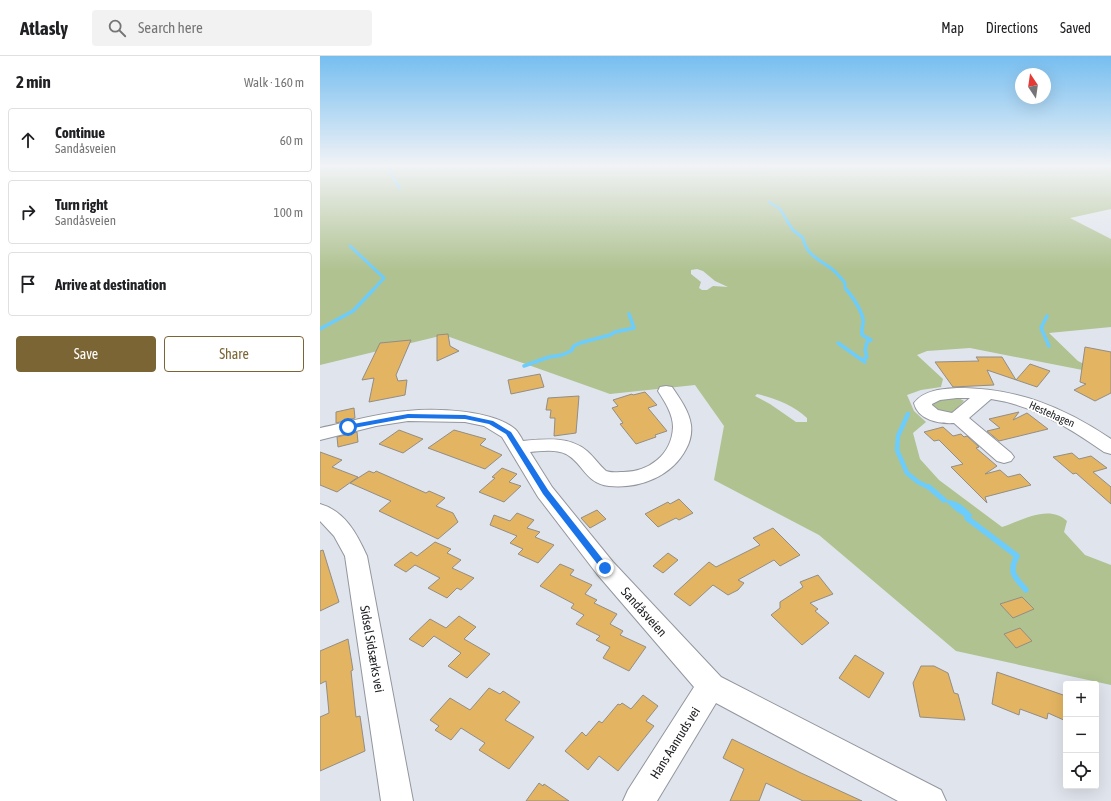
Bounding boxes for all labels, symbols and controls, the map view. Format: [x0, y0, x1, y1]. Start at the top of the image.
search box [92, 10, 372, 46]
text: Atlasly [20, 17, 68, 39]
icon: search [106, 17, 128, 39]
text: Search here [138, 19, 203, 36]
text: Map [941, 20, 964, 36]
text: Directions [986, 20, 1038, 36]
text: Saved [1060, 20, 1091, 36]
north arrow [1015, 68, 1051, 104]
text: 2 min [16, 72, 51, 92]
text: Walk · 160 m [244, 75, 304, 90]
text: Continue [55, 124, 105, 141]
icon: ahead [17, 129, 39, 151]
text: 60 m [280, 133, 303, 148]
text: Sandåsveien [55, 141, 116, 156]
text: Turn right [55, 196, 108, 213]
icon: right [17, 201, 39, 223]
text: 100 m [274, 205, 303, 220]
text: Sandåsveien [55, 213, 116, 228]
icon: arrive [17, 273, 39, 295]
text: Arrive at destination [55, 276, 166, 293]
button: Save [16, 336, 156, 372]
button: Share [164, 336, 304, 372]
street label: Hestehagen [1027, 399, 1077, 429]
route start [339, 418, 357, 436]
route end [596, 559, 614, 577]
street label: Sandåsveien [618, 584, 670, 640]
street label: Sidsel Sidsærks vei [357, 604, 387, 694]
map controls [1063, 681, 1099, 789]
button: + [1063, 681, 1099, 717]
street label: Hans Aanruds vei [647, 704, 703, 782]
button: − [1063, 717, 1099, 753]
button: locate [1063, 753, 1099, 789]

